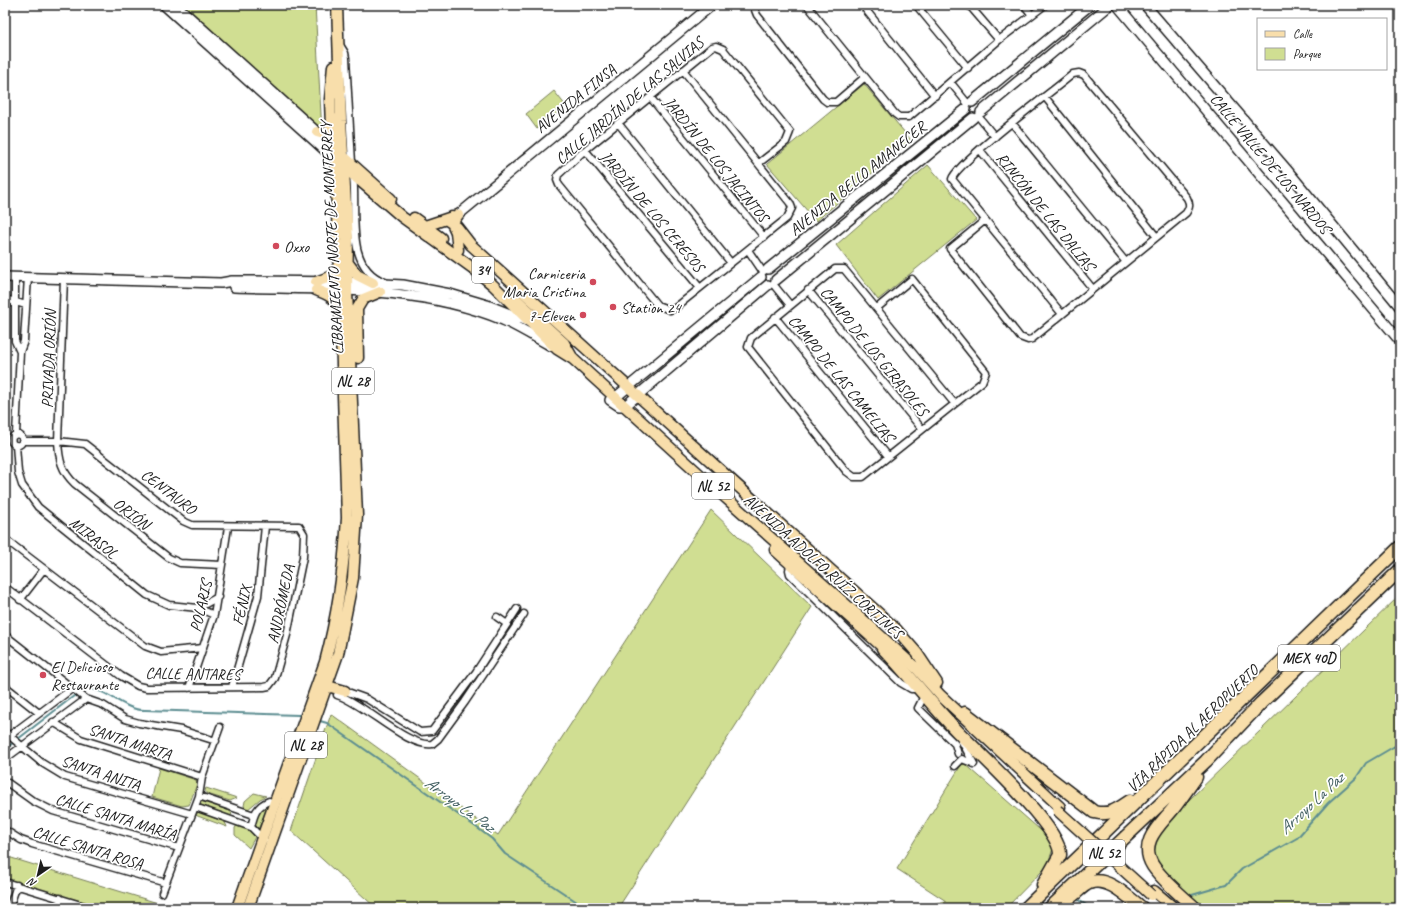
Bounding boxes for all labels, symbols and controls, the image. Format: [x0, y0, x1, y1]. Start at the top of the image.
legend [1257, 18, 1387, 70]
text: Calle [1293, 26, 1313, 42]
street label: CALLE JARDÍN DE LAS SALVIAS [551, 31, 710, 169]
text: Parque [1293, 46, 1322, 62]
street label: AVENIDA FINSA [531, 60, 621, 137]
street label: CALLE VALLE DE LOS NARDOS [1206, 89, 1337, 240]
street label: JARDÍN DE LOS JACINTOS [659, 92, 774, 228]
street label: AVENIDA BELLO AMANECER [785, 116, 932, 240]
street label: LIBRAMIENTO NORTE DE MONTERREY [316, 118, 348, 355]
street label: JARDÍN DE LOS CERESOS [595, 146, 710, 278]
street label: RINCÓN DE LAS DALIAS [992, 149, 1101, 277]
place label: Oxxo [284, 237, 310, 257]
marker: Oxxo [271, 241, 281, 251]
road number: 34 [472, 257, 494, 283]
place label: Carniceria Maria Cristina [503, 264, 587, 302]
marker: Carniceria Maria Cristina [588, 277, 598, 287]
street label: CAMPO DE LOS GIRASOLES [816, 283, 934, 422]
place label: Station 24 [621, 298, 683, 318]
marker: Station 24 [608, 302, 618, 312]
place label: 7-Eleven [529, 306, 576, 326]
street label: PRIVADA ORIÓN [37, 307, 61, 408]
marker: 7-Eleven [578, 310, 588, 320]
street label: CAMPO DE LAS CAMELIAS [784, 311, 901, 449]
road number: NL 28 [332, 368, 374, 394]
street label: CENTAURO [137, 465, 201, 520]
road number: NL 52 [692, 473, 734, 499]
street label: AVENIDA ADOLFO RUÍZ CORTINES [740, 490, 909, 645]
street label: ORIÓN [109, 493, 155, 536]
street label: MIRASOL [65, 512, 122, 564]
street label: ANDRÓMEDA [263, 562, 299, 645]
street label: POLARIS [185, 575, 217, 634]
street label: FÉNIX [228, 582, 257, 627]
road number: MEX 40D [1278, 645, 1340, 671]
place label: El Delicioso Restaurante [51, 657, 120, 695]
street label: VÍA RÁPIDA AL AEROPUERTO [1123, 659, 1264, 797]
street label: CALLE ANTARES [145, 663, 244, 685]
marker: El Delicioso Restaurante [38, 670, 48, 680]
street label: SANTA MARTA [86, 719, 174, 765]
road number: NL 28 [285, 732, 327, 758]
street label: SANTA ANITA [59, 751, 144, 795]
water label: Arroyo La Paz [1275, 766, 1350, 839]
water label: Arroyo La Paz [421, 772, 501, 838]
street label: CALLE SANTA MARÍA [53, 789, 179, 845]
street label: CALLE SANTA ROSA [30, 822, 146, 874]
road number: NL 52 [1083, 840, 1125, 866]
north arrow [18, 855, 58, 895]
text: N [24, 874, 39, 891]

